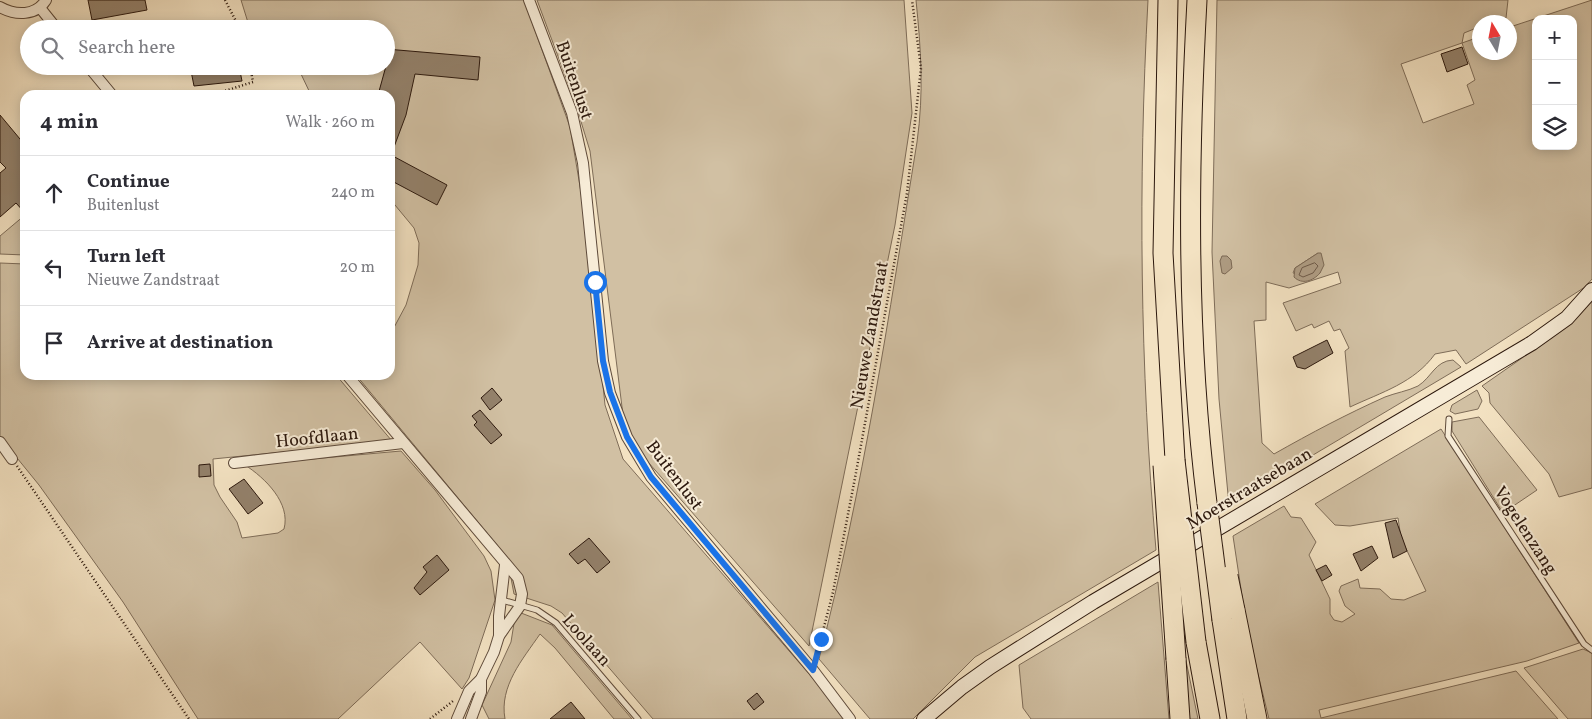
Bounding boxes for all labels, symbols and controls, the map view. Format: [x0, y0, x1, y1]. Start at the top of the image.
north arrow [1472, 15, 1517, 60]
map controls [1532, 15, 1577, 150]
button: + [1532, 15, 1577, 60]
search box [20, 20, 395, 75]
icon: search [38, 34, 66, 62]
text: Search here [78, 35, 175, 61]
street label: Buitenlust [548, 38, 599, 123]
button: − [1532, 60, 1577, 105]
button: layers [1532, 105, 1577, 150]
text: 4 min [40, 108, 99, 137]
text: Walk · 260 m [285, 112, 375, 134]
text: Continue [87, 169, 170, 195]
icon: ahead [40, 179, 68, 207]
text: 240 m [331, 182, 375, 204]
text: Buitenlust [87, 195, 160, 217]
text: Turn left [87, 244, 166, 270]
icon: left [40, 254, 68, 282]
text: 20 m [340, 257, 375, 279]
street label: Nieuwe Zandstraat [845, 259, 896, 411]
text: Nieuwe Zandstraat [87, 270, 220, 292]
route start [584, 271, 607, 294]
icon: arrive [40, 329, 68, 357]
text: Arrive at destination [87, 330, 273, 356]
street label: Hoofdlaan [275, 422, 360, 455]
street label: Buitenlust [639, 436, 708, 516]
street label: Moerstraatsebaan [1182, 442, 1317, 537]
street label: Vogelenzang [1487, 482, 1563, 580]
street label: Loolaan [555, 609, 616, 673]
route end [810, 628, 833, 651]

